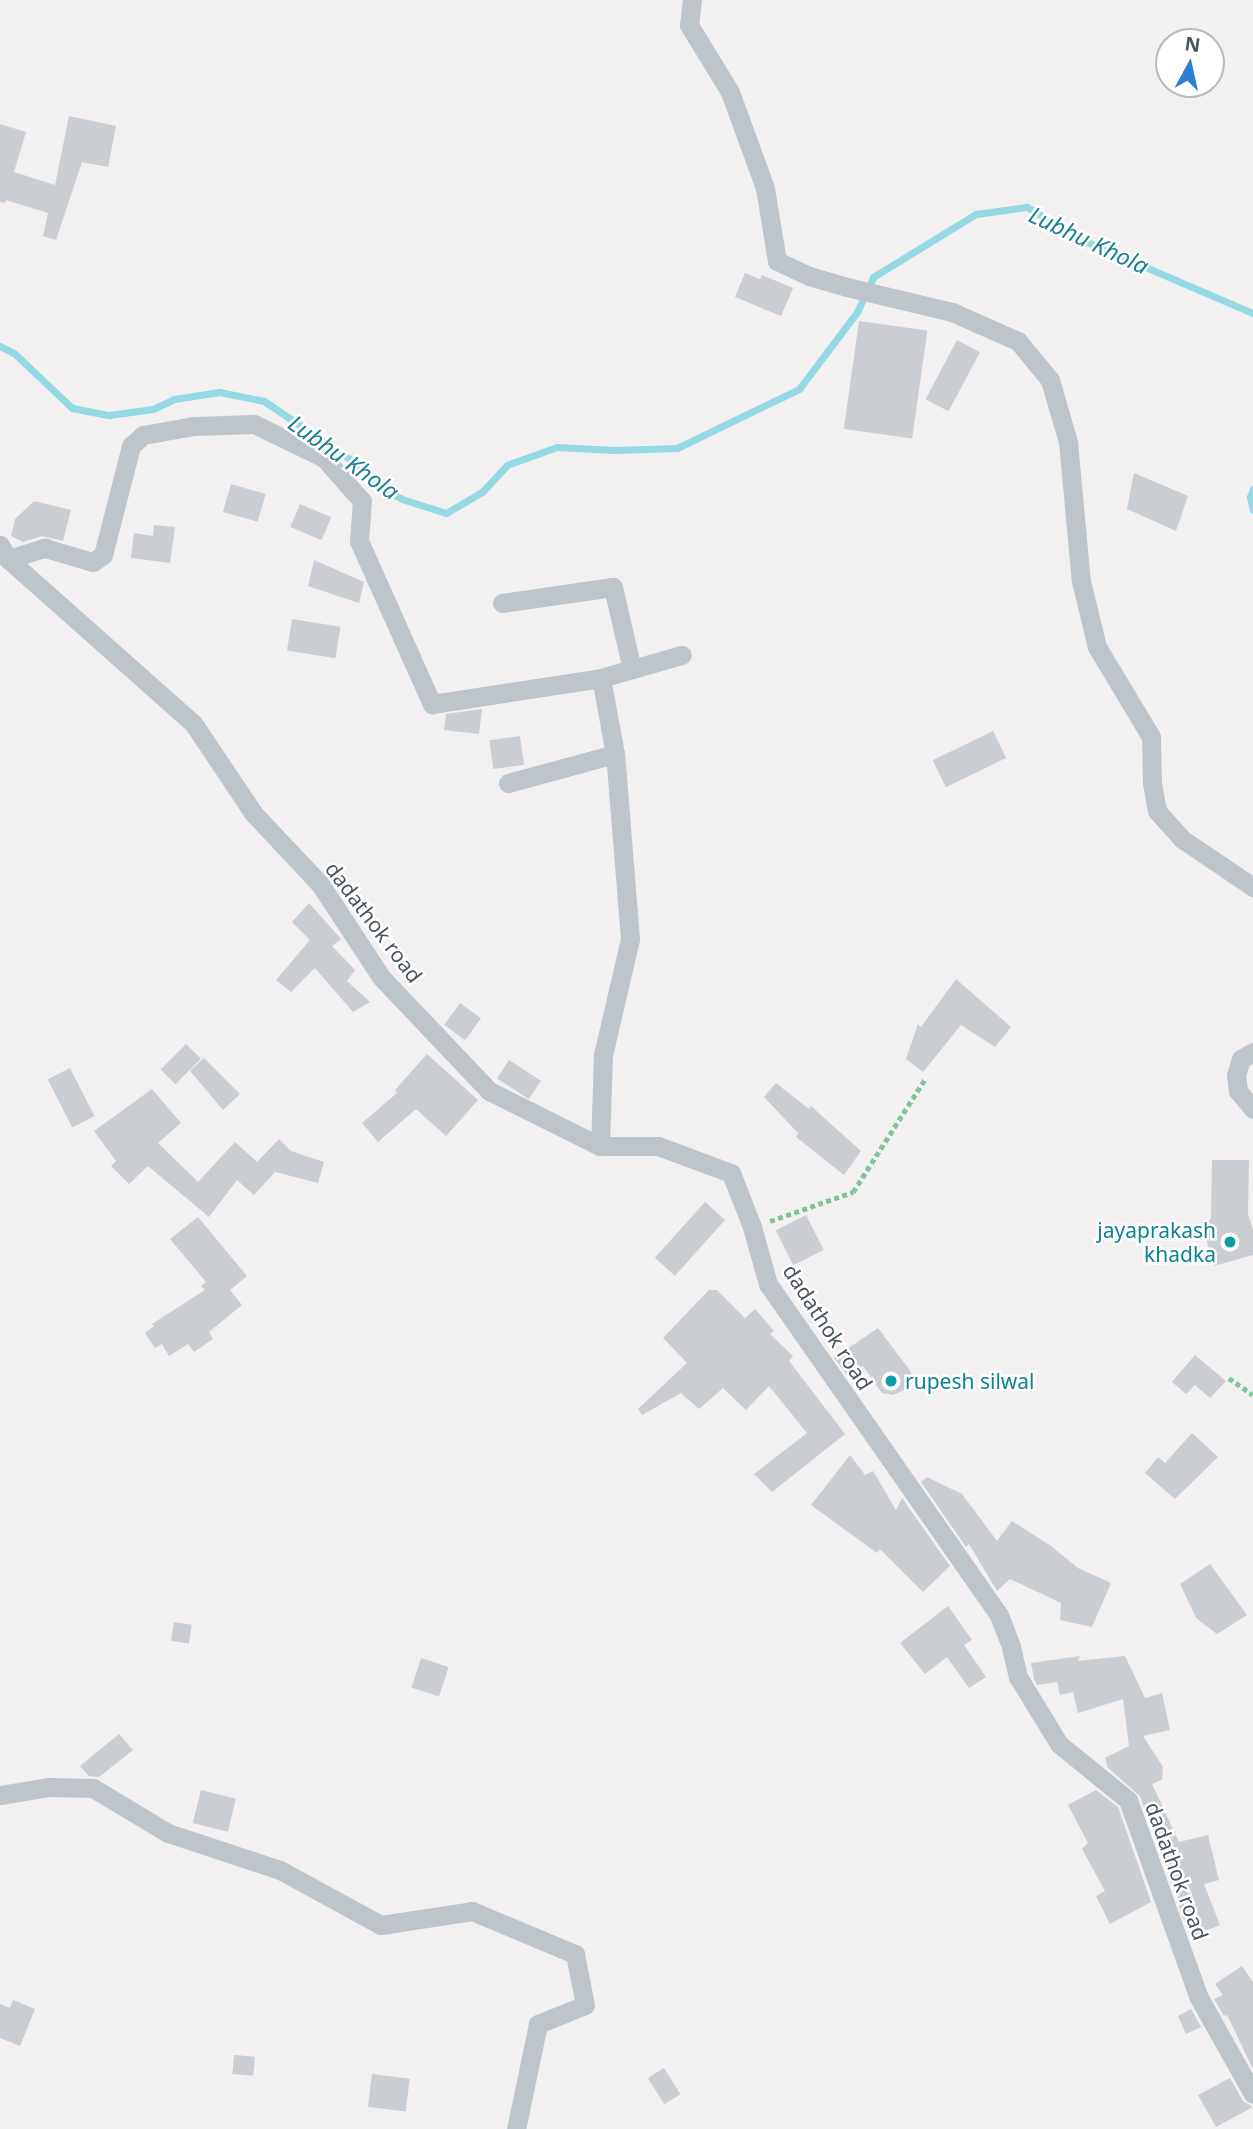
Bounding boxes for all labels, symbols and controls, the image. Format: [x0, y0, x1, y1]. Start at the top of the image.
north arrow [1155, 28, 1225, 98]
text: N [1183, 30, 1202, 58]
water label: Lubhu Khola [1025, 200, 1153, 280]
water label: Lubhu Khola [283, 409, 405, 505]
street label: dadathok road [320, 857, 428, 987]
place label: jayaprakash khadka [1097, 1217, 1216, 1267]
marker: jayaprakash khadka [1222, 1234, 1238, 1250]
street label: dadathok road [778, 1259, 878, 1395]
place label: rupesh silwal [905, 1368, 1035, 1394]
marker: rupesh silwal [883, 1373, 899, 1389]
street label: dadathok road [1140, 1799, 1214, 1943]

